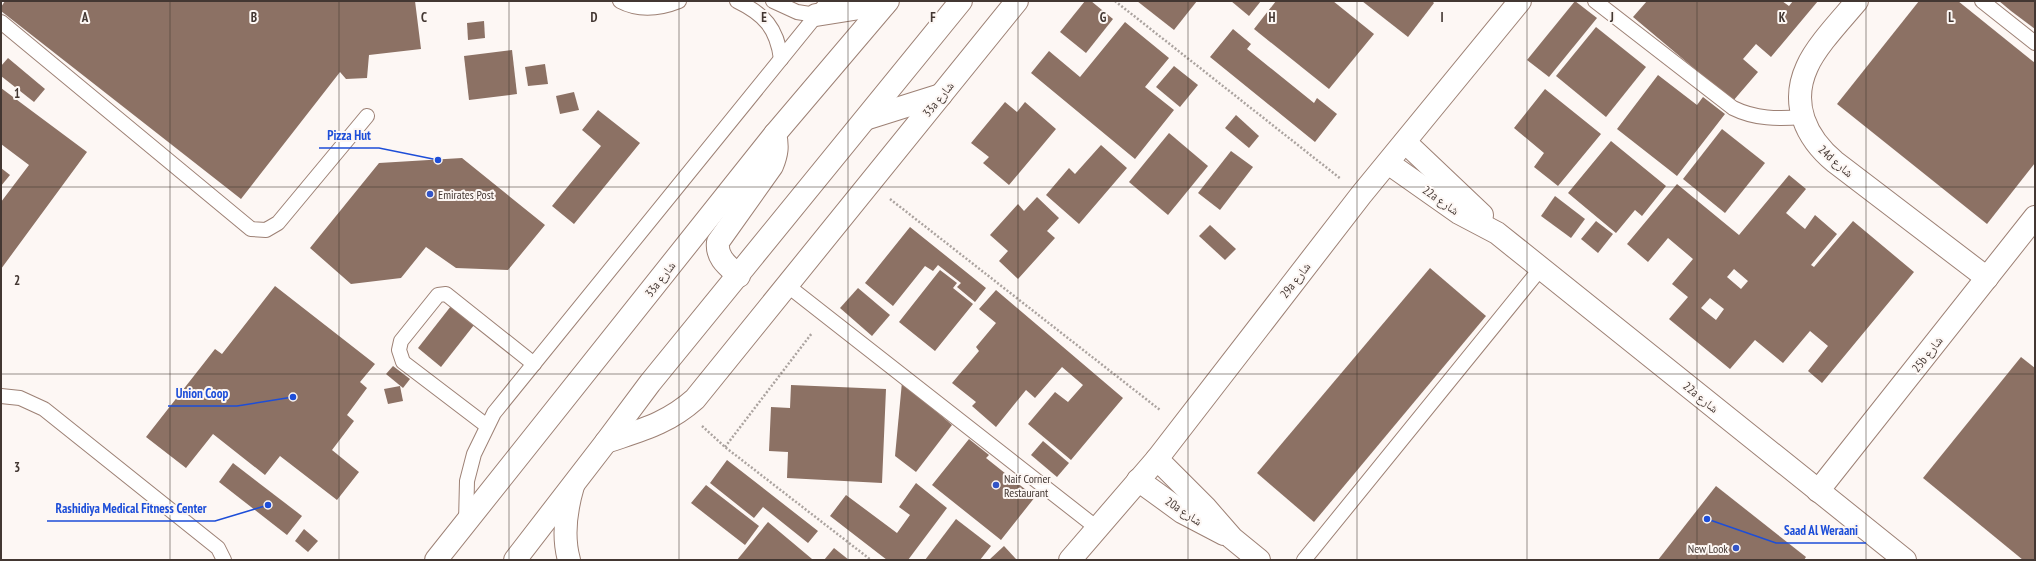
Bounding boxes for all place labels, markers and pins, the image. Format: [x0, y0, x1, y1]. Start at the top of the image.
callout: Pizza Hut [319, 123, 379, 148]
place label: Emirates Post [438, 187, 495, 202]
marker: Emirates Post [425, 189, 435, 199]
callout: Union Coop [168, 381, 237, 406]
place label: Naif Corner Restaurant [1004, 471, 1051, 500]
marker: Naif Corner Restaurant [991, 480, 1001, 490]
callout: Rashidiya Medical Fitness Center [47, 496, 215, 521]
callout: Saad Al Weraani [1776, 518, 1866, 543]
place label: New Look [1688, 541, 1728, 556]
marker: New Look [1731, 543, 1741, 553]

